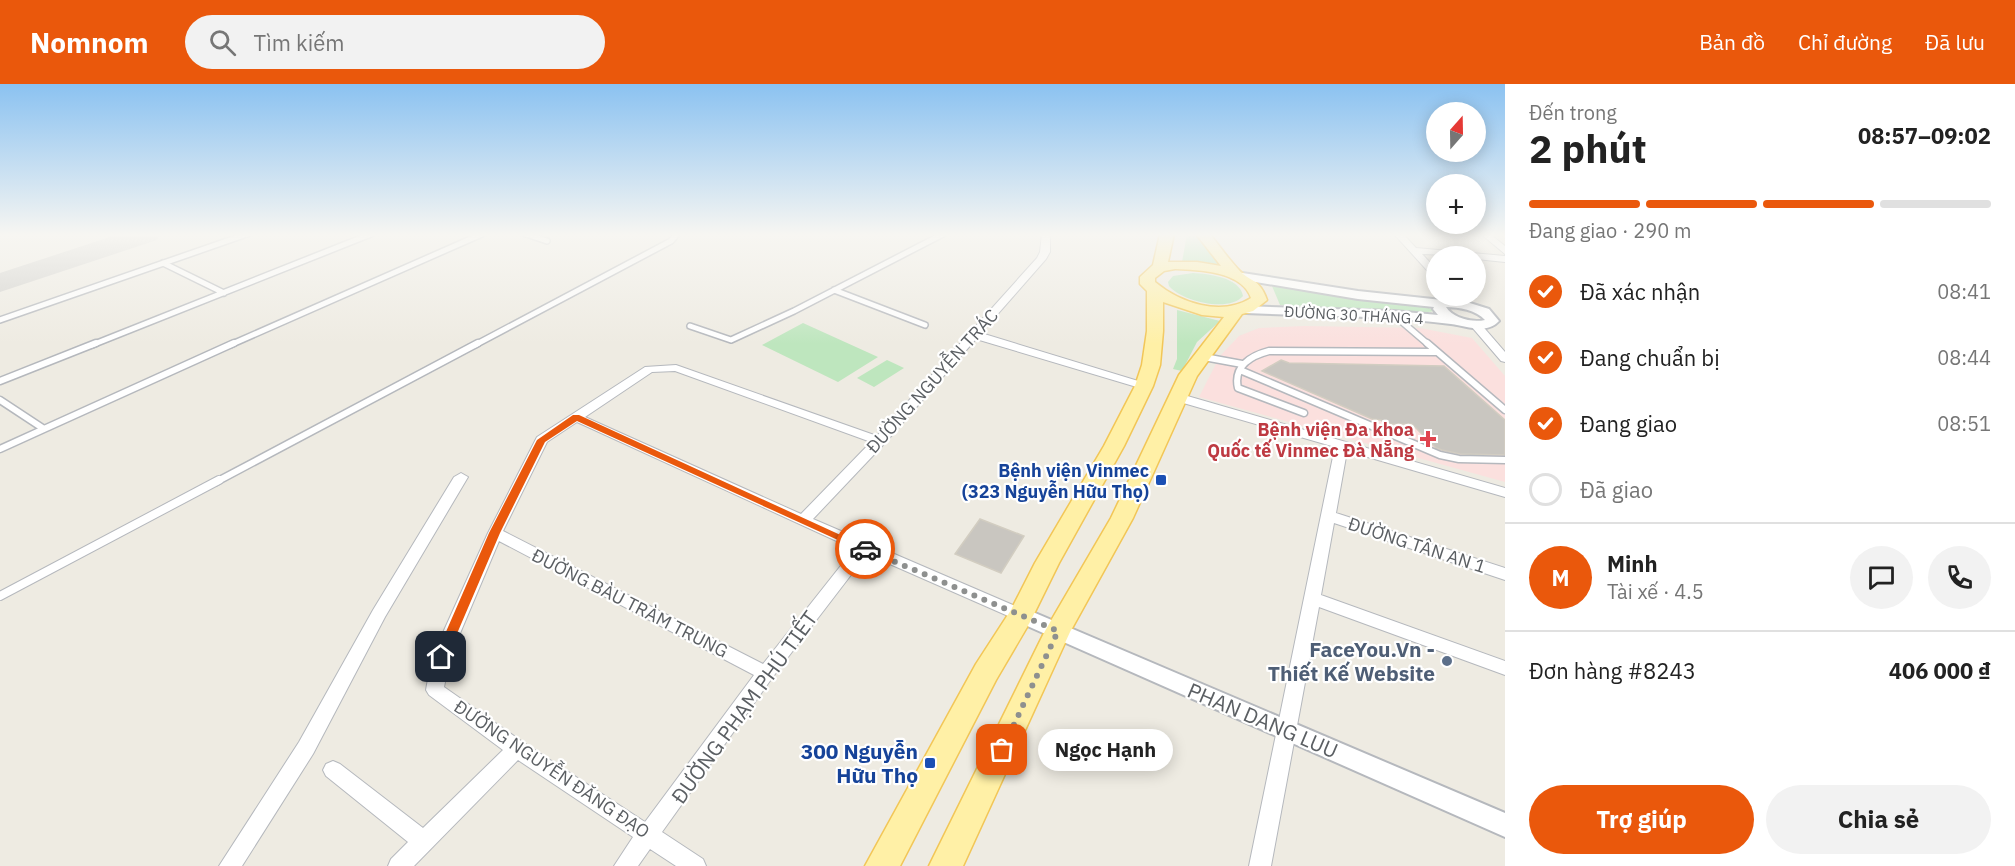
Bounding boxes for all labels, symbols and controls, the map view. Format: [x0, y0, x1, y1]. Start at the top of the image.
search box [185, 15, 605, 69]
text: Nomnom [30, 24, 149, 61]
icon: search [206, 26, 239, 59]
text: Tìm kiếm [254, 28, 344, 57]
text: Bản đồ [1699, 28, 1765, 56]
text: Chỉ đường [1798, 28, 1892, 56]
text: Đã lưu [1925, 28, 1985, 56]
text: Đến trong [1529, 99, 1617, 126]
north arrow [1426, 102, 1486, 162]
map controls [1426, 102, 1486, 306]
text: 08:57–09:02 [1858, 121, 1991, 150]
text: 2 phút [1529, 123, 1647, 174]
button: + [1426, 174, 1486, 234]
text: Đang giao · 290 m [1529, 217, 1691, 244]
button: − [1426, 246, 1486, 306]
icon: check [1529, 275, 1562, 308]
text: Đã xác nhận [1580, 277, 1700, 306]
text: 08:41 [1937, 278, 1991, 305]
street label: ĐƯỜNG 30 THÁNG 4 [1284, 302, 1424, 328]
street label: ĐƯỜNG NGUYỄN TRÁC [860, 303, 1003, 458]
icon: check [1529, 341, 1562, 374]
text: Đang chuẩn bị [1580, 343, 1720, 372]
text: 08:44 [1937, 344, 1991, 371]
icon: check [1529, 407, 1562, 440]
text: Đang giao [1580, 409, 1677, 438]
text: 08:51 [1937, 410, 1991, 437]
place label: Bệnh viện Đa khoa Quốc tế Vinmec Đà Nẵng [1207, 418, 1414, 462]
marker: Bệnh viện Đa khoa Quốc tế Vinmec Đà Nẵng [1419, 430, 1437, 448]
place label: Bệnh viện Vinmec (323 Nguyễn Hữu Thọ) [962, 459, 1149, 503]
marker: Bệnh viện Vinmec (323 Nguyễn Hữu Thọ) [1154, 473, 1168, 487]
text: Đã giao [1580, 475, 1653, 504]
street label: ĐƯỜNG TÂN AN 1 [1345, 511, 1489, 578]
courier [835, 519, 895, 579]
icon: car [849, 533, 882, 566]
street label: ĐƯỜNG BÀU TRÀM TRUNG [528, 543, 732, 663]
button: chat [1850, 546, 1913, 609]
button: phone [1928, 546, 1991, 609]
text: Minh [1607, 549, 1658, 578]
text: M [1551, 563, 1570, 592]
text: Tài xế · 4.5 [1607, 578, 1704, 605]
street label: ĐƯỜNG PHẠM PHÚ TIẾT [664, 604, 824, 809]
pin [415, 631, 466, 682]
place label: FaceYou.Vn - Thiết Kế Website [1268, 635, 1435, 687]
icon: home [424, 640, 457, 673]
marker: FaceYou.Vn - Thiết Kế Website [1440, 654, 1454, 668]
text: Đơn hàng #8243 [1529, 656, 1696, 685]
text: 406 000 ₫ [1889, 656, 1991, 685]
street label: PHAN DANG LUU [1183, 676, 1343, 764]
street label: ĐƯỜNG NGUYỄN ĐĂNG ĐẠO [450, 693, 655, 843]
pin [976, 724, 1027, 775]
callout: Ngọc Hạnh [1038, 729, 1173, 771]
icon: bag [985, 733, 1018, 766]
text: Ngọc Hạnh [1055, 736, 1156, 763]
place label: 300 Nguyễn Hữu Thọ [801, 737, 918, 789]
marker: 300 Nguyễn Hữu Thọ [923, 756, 937, 770]
button: Trợ giúp [1529, 785, 1754, 854]
button: Chia sẻ [1766, 785, 1991, 854]

